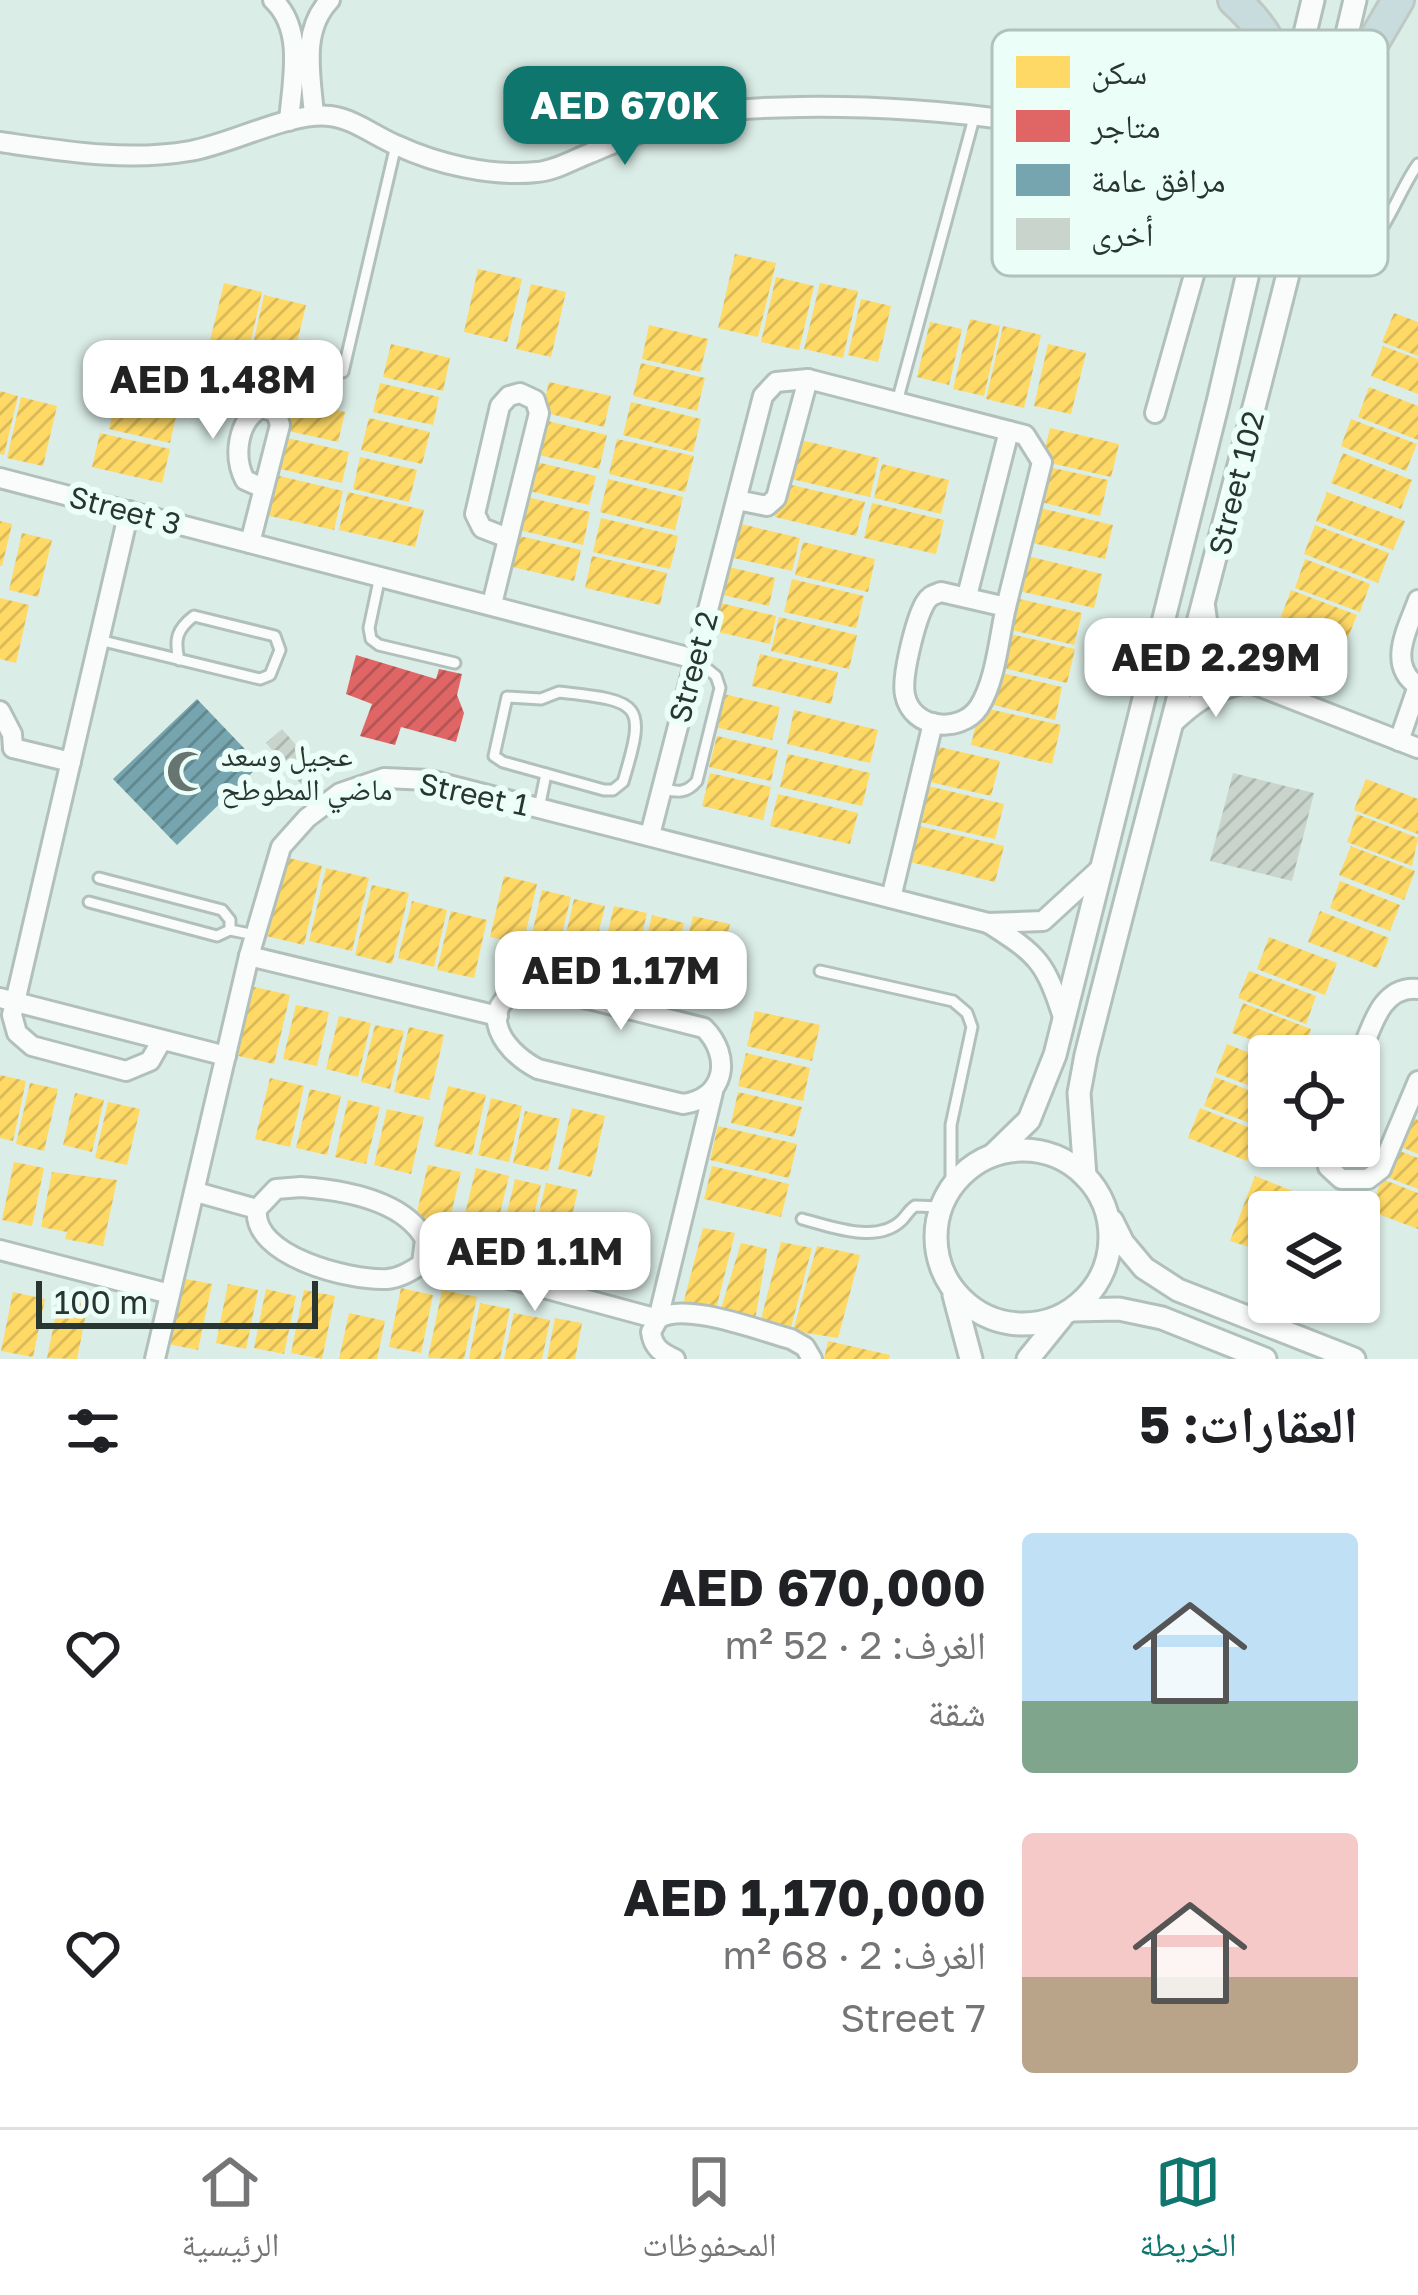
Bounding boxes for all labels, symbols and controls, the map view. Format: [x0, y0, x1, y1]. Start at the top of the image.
legend [992, 30, 1388, 276]
text: سكن [1091, 52, 1147, 93]
pin: AED 670K [501, 66, 749, 168]
text: AED 670K [530, 81, 720, 128]
text: متاجر [1090, 106, 1161, 145]
text: مرافق عامة [1091, 160, 1226, 201]
text: أخرى [1091, 214, 1154, 255]
pin: AED 1.48M [76, 340, 350, 442]
text: AED 1.48M [110, 355, 316, 402]
street label: Street 102 [1201, 407, 1271, 559]
street label: Street 3 [65, 478, 185, 542]
street label: Street 2 [661, 607, 725, 727]
pin: AED 2.29M [1079, 618, 1353, 720]
text: AED 2.29M [1111, 633, 1321, 680]
place label: عجيل وسعد ماضي المطوطح [221, 737, 393, 814]
mosque icon: عجيل وسعد ماضي المطوطح [164, 749, 210, 795]
street label: Street 1 [416, 765, 532, 823]
pin: AED 1.17M [484, 931, 758, 1033]
text: AED 1.17M [522, 946, 720, 993]
map controls [1248, 1035, 1380, 1323]
button: locate [1248, 1035, 1380, 1167]
button: layers [1248, 1191, 1380, 1323]
pin: AED 1.1M [411, 1212, 659, 1314]
text: AED 1.1M [446, 1227, 624, 1274]
scale bar [36, 1275, 318, 1328]
text: 100 m [54, 1282, 148, 1321]
text: العقارات: 5 [1139, 1393, 1358, 1454]
icon: filters [60, 1398, 126, 1464]
text: AED 670,000 [660, 1556, 986, 1617]
icon: home [1118, 1581, 1262, 1725]
icon: heart [60, 1620, 126, 1686]
text: الغرف: 2 · 52 m² [725, 1621, 986, 1668]
text: شقة [928, 1688, 986, 1735]
text: AED 1,170,000 [623, 1866, 986, 1927]
icon: home [1118, 1881, 1262, 2025]
icon: heart [60, 1920, 126, 1986]
text: الغرف: 2 · 68 m² [722, 1931, 986, 1978]
text: Street 7 [840, 1994, 986, 2041]
tab: الرئيسية [181, 2149, 279, 2277]
tab: المحفوظات [642, 2149, 776, 2277]
tab: الخريطة [1139, 2149, 1237, 2277]

